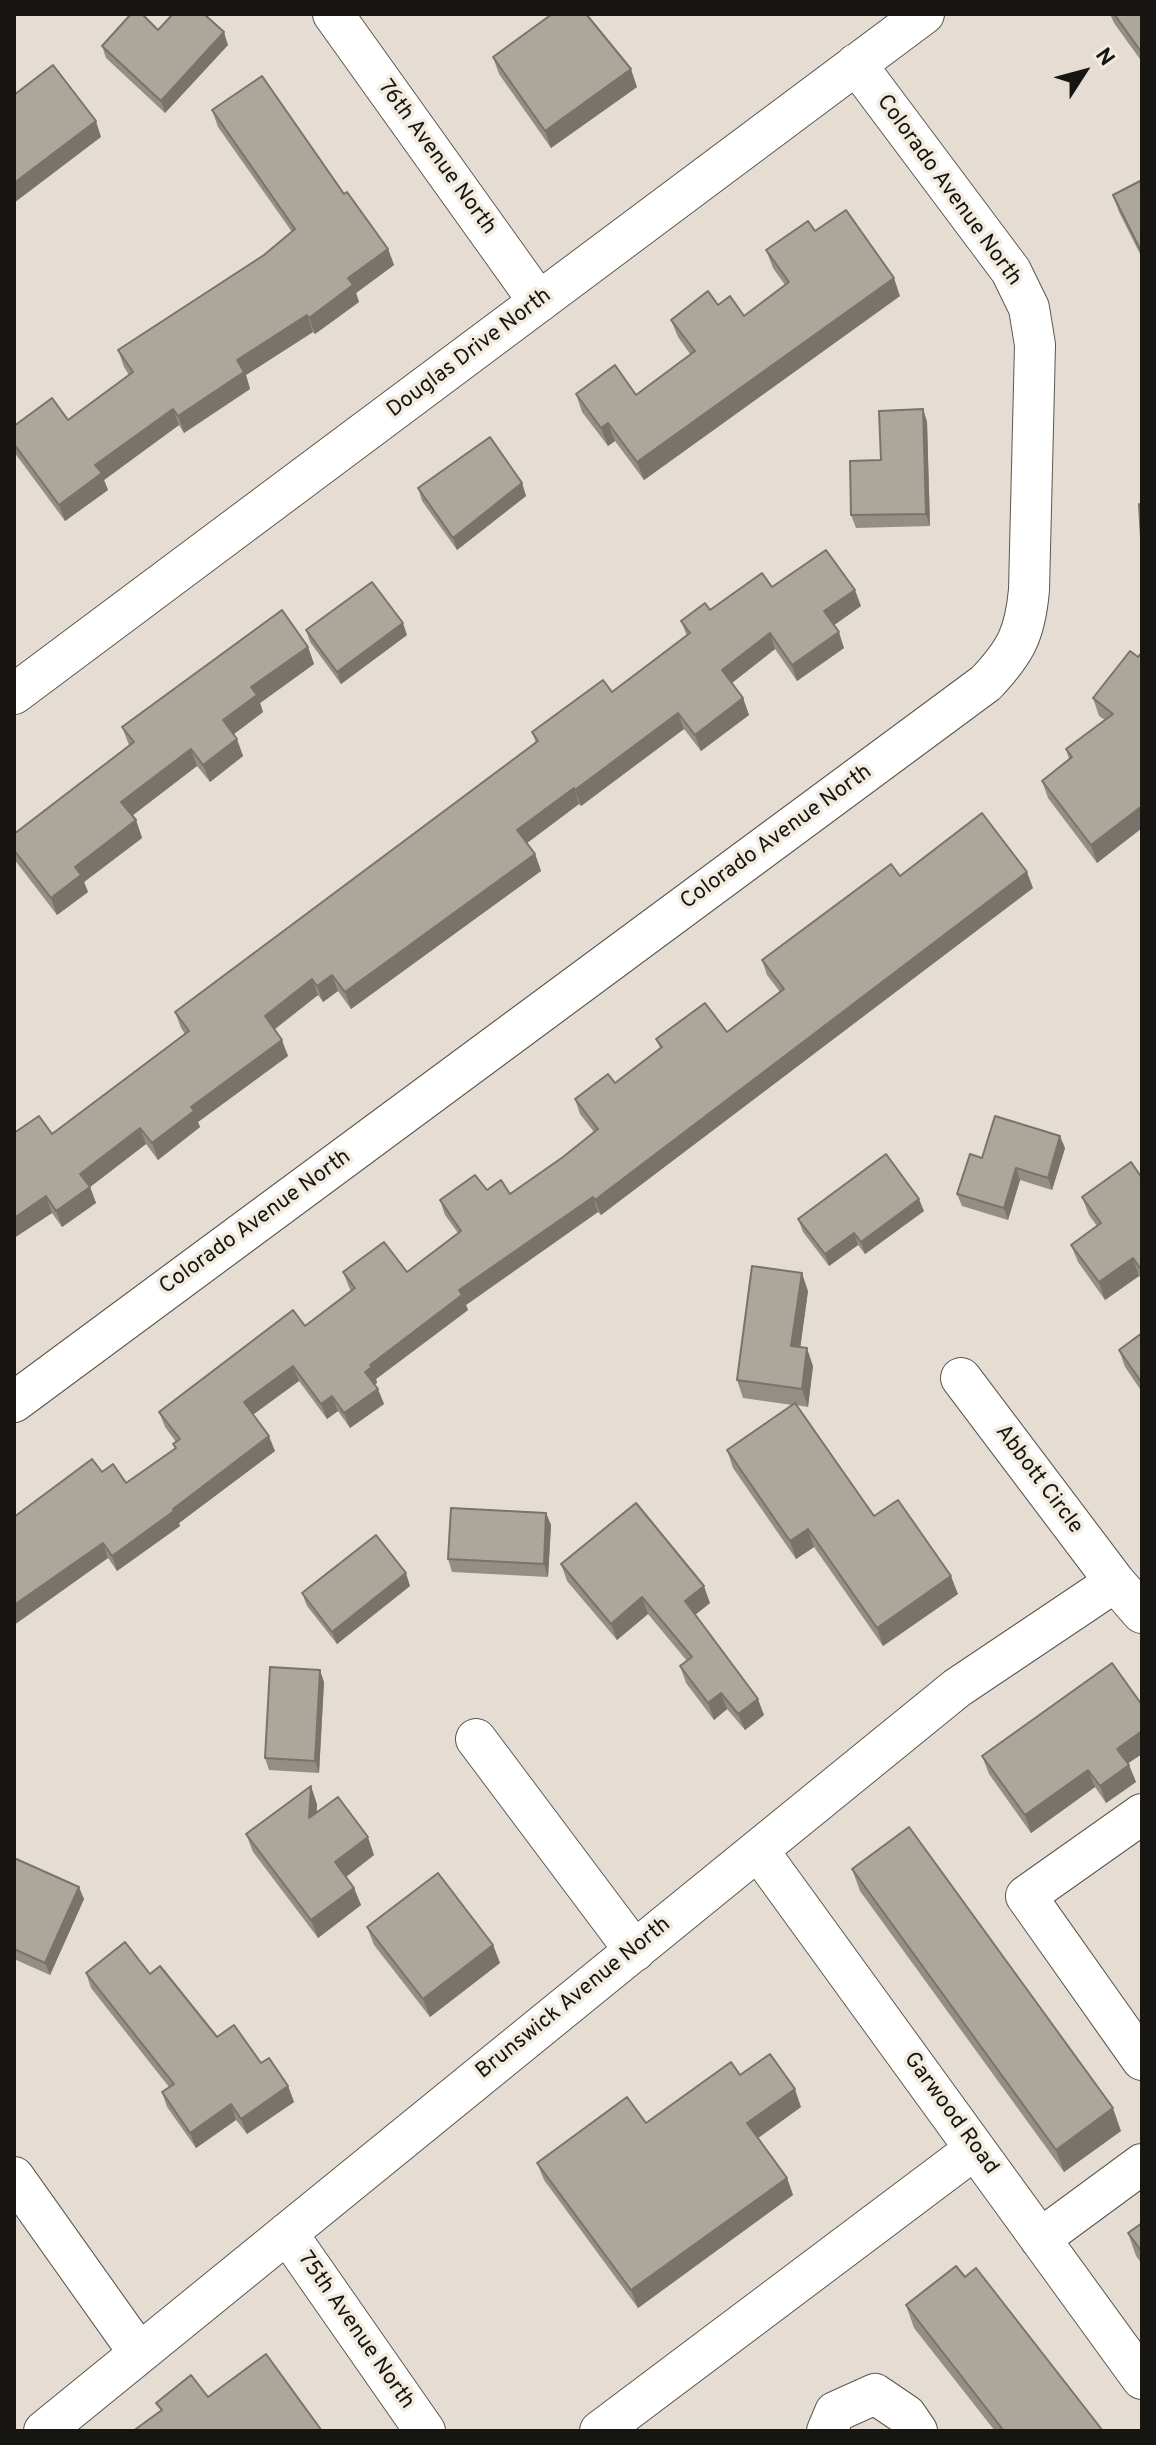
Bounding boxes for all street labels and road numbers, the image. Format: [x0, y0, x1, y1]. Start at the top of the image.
street label: 76th Avenue North [371, 76, 501, 240]
street label: Colorado Avenue North [870, 90, 1026, 292]
street label: Douglas Drive North [383, 284, 557, 424]
street label: Colorado Avenue North [676, 760, 878, 916]
street label: Colorado Avenue North [155, 1145, 357, 1301]
street label: Abbott Circle [988, 1420, 1088, 1540]
street label: Brunswick Avenue North [471, 1912, 677, 2086]
street label: Garwood Road [897, 2048, 1003, 2180]
street label: 75th Avenue North [291, 2247, 419, 2415]

